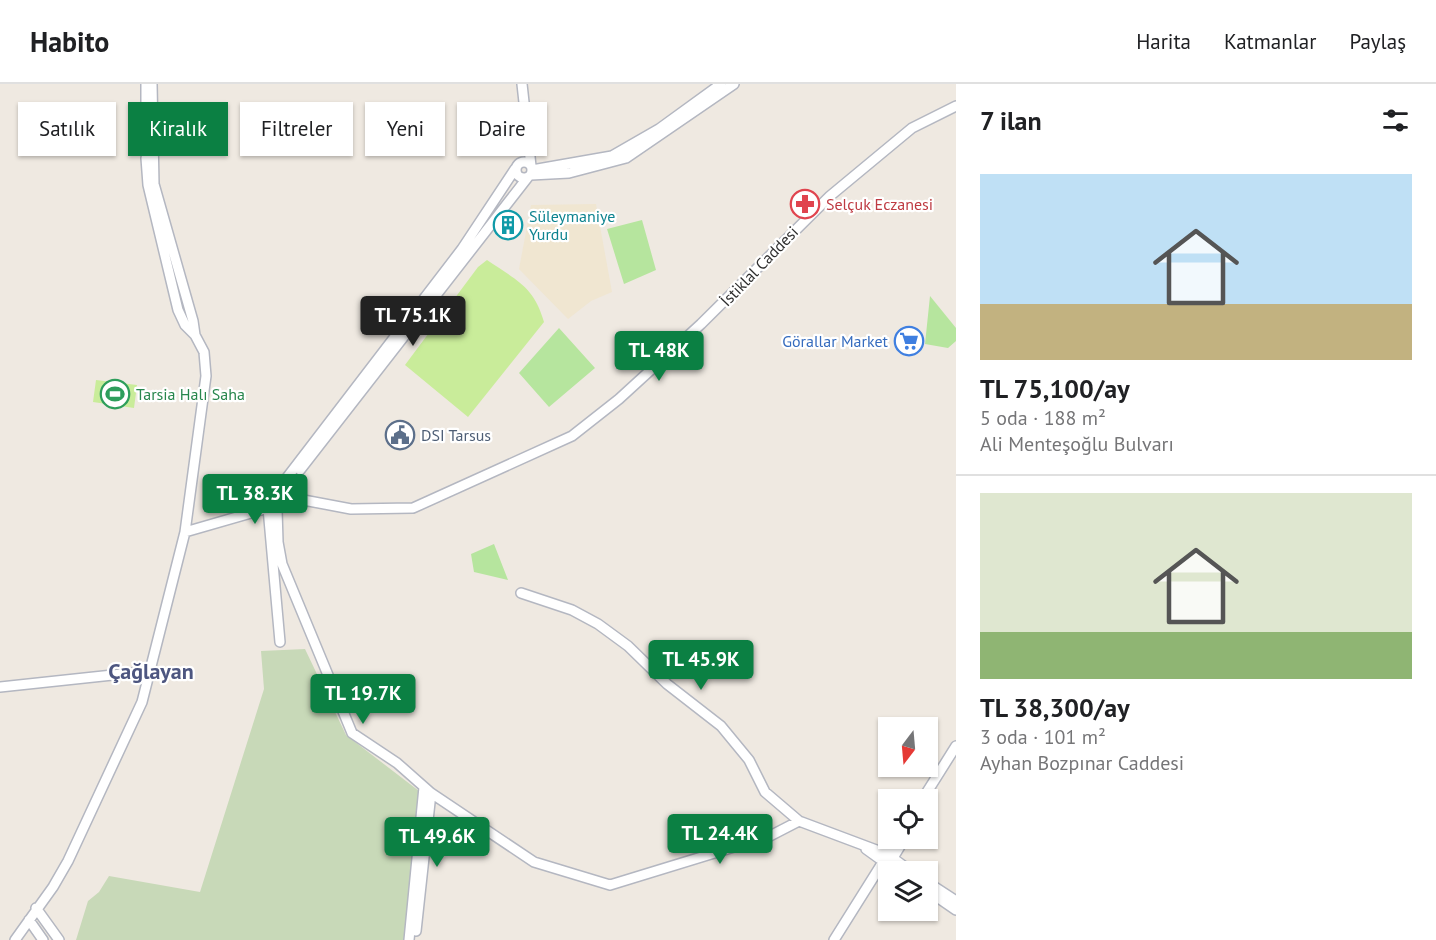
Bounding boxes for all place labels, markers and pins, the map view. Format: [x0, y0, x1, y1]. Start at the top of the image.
pharmacy icon: Selçuk Eczanesi [789, 188, 821, 220]
place label: Selçuk Eczanesi [826, 194, 933, 214]
place label: Süleymaniye Yurdu [529, 206, 615, 244]
building icon: Süleymaniye Yurdu [492, 209, 524, 241]
pin: TL 75.1K [351, 296, 475, 347]
supermarket icon: Görallar Market [893, 325, 925, 357]
pin: TL 48K [610, 331, 708, 382]
place label: Görallar Market [782, 331, 889, 351]
sports icon: Tarsia Halı Saha [99, 378, 131, 410]
place label: Tarsia Halı Saha [136, 384, 245, 404]
public building icon: DSI Tarsus [384, 419, 416, 451]
place label: DSI Tarsus [421, 425, 491, 445]
pin: TL 38.3K [193, 474, 317, 525]
pin: TL 45.9K [639, 640, 763, 691]
pin: TL 19.7K [301, 674, 425, 725]
pin: TL 24.4K [658, 814, 782, 865]
pin: TL 49.6K [375, 817, 499, 868]

